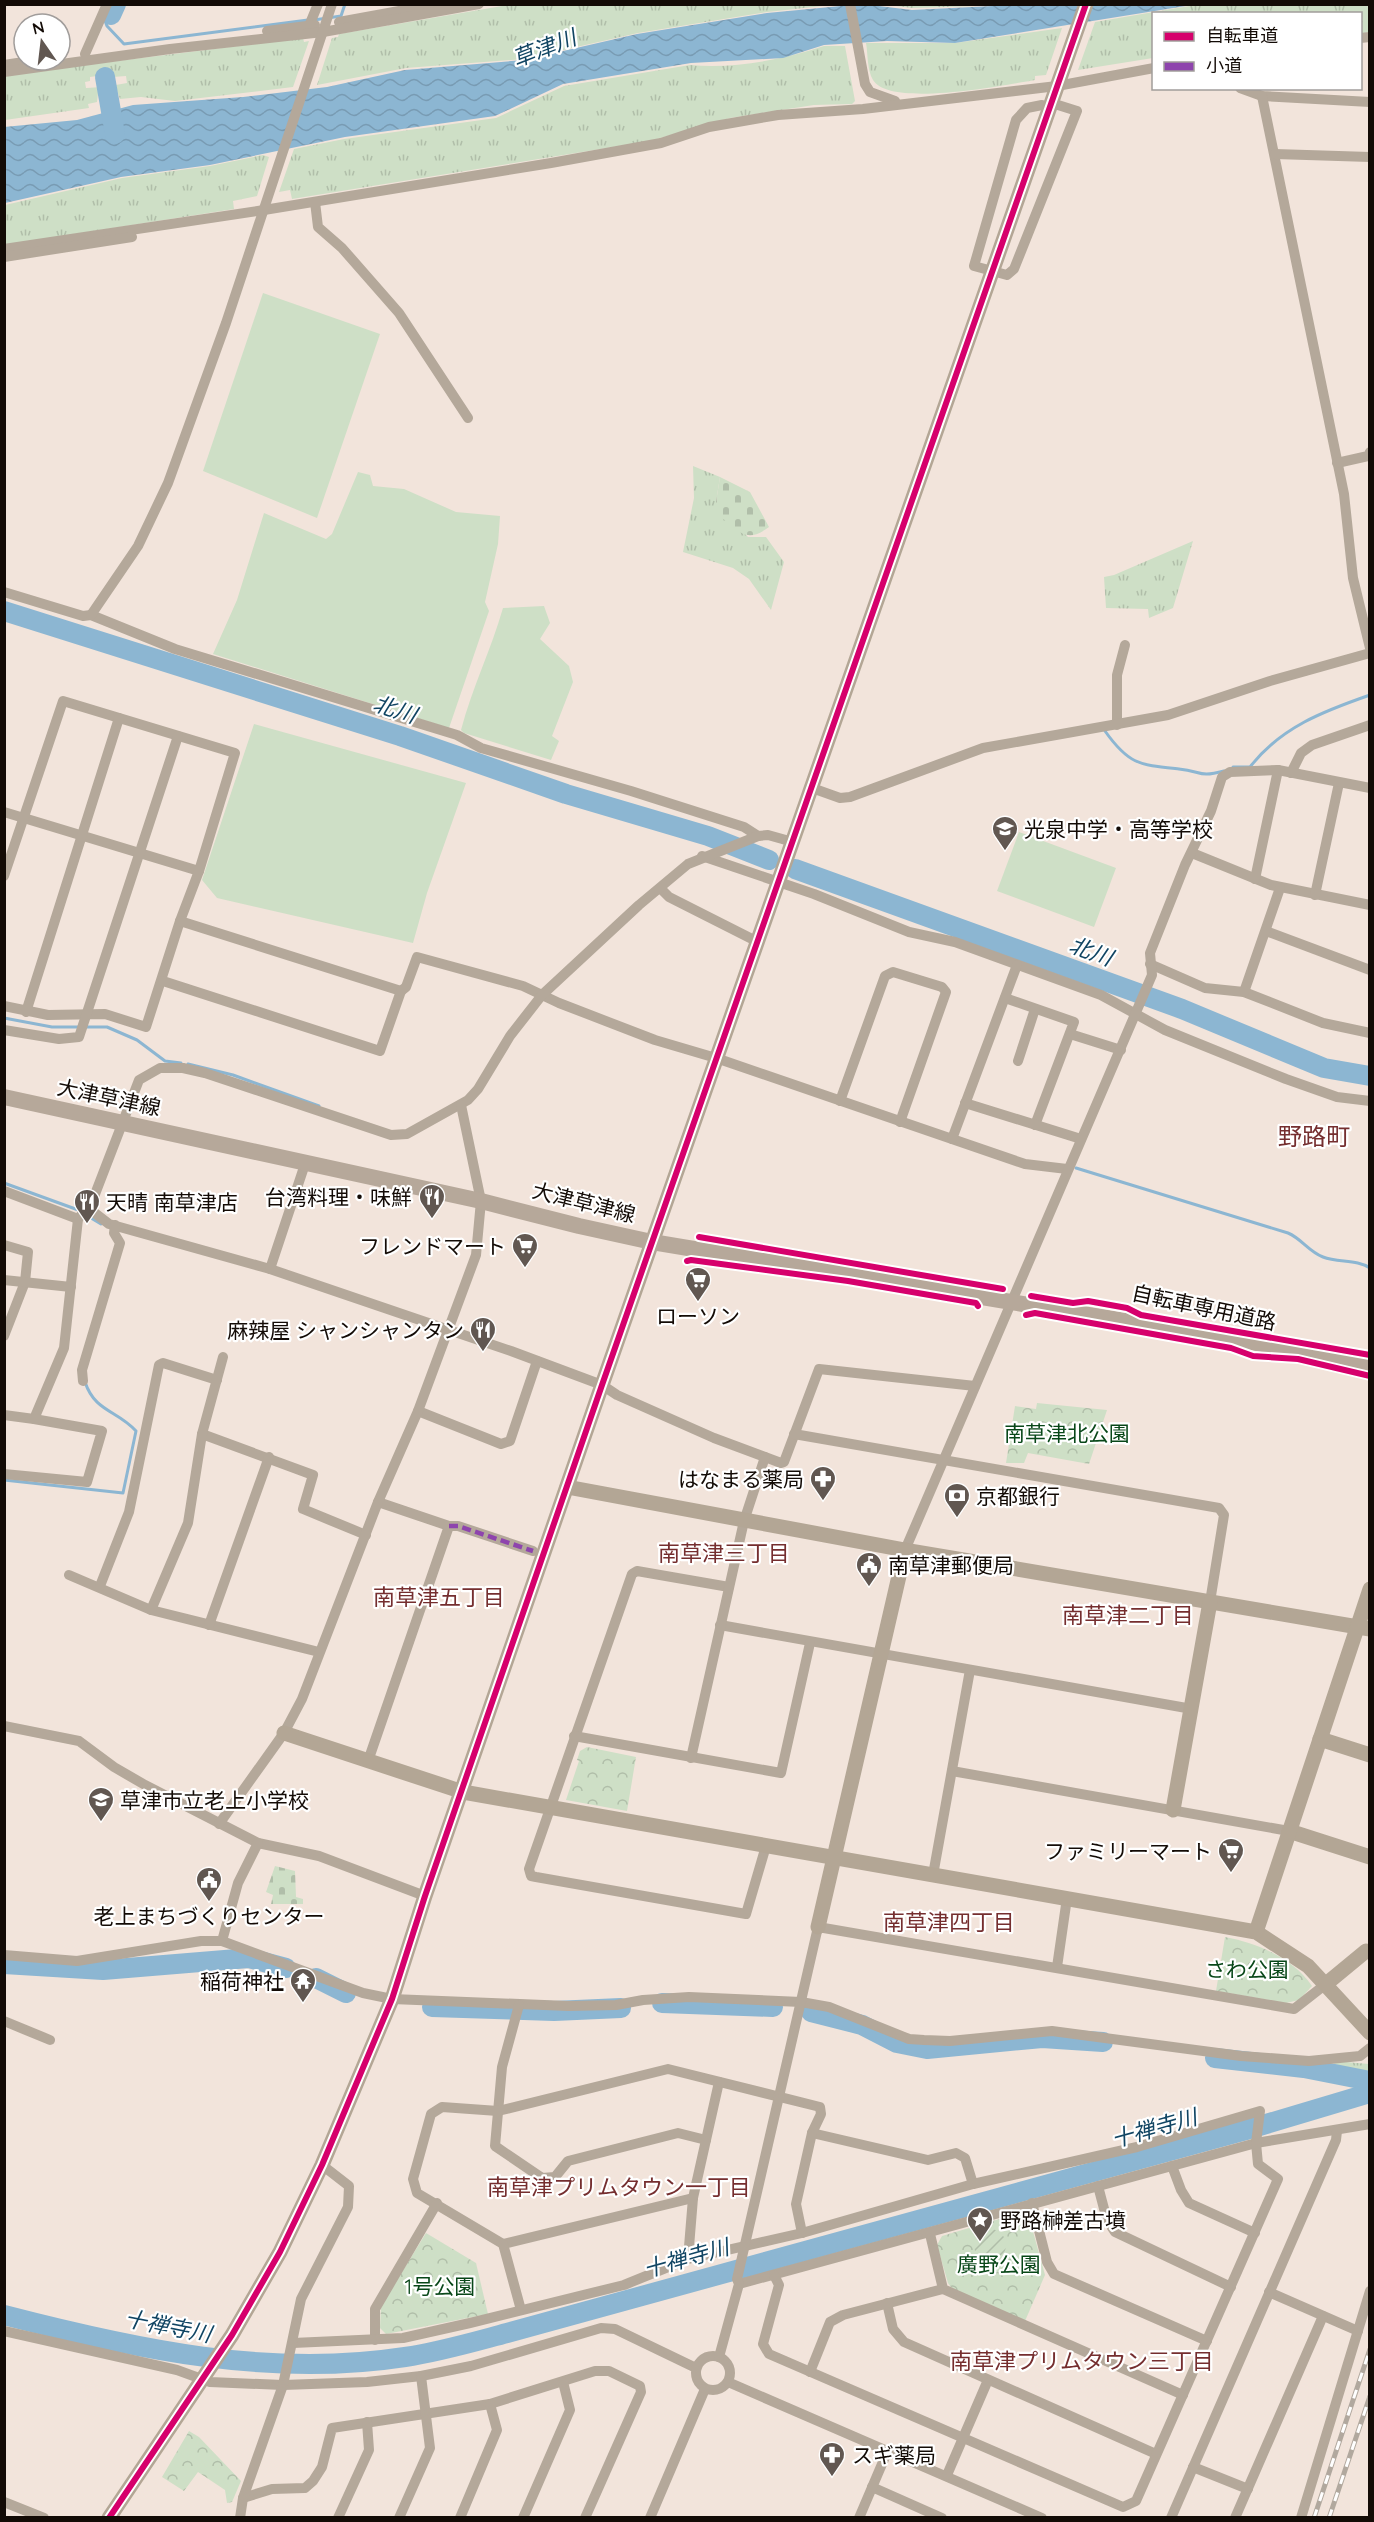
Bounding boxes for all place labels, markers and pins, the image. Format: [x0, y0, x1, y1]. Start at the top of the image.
school or university icon: 光泉中学・高等学校 [990, 814, 1020, 852]
place label: 光泉中学・高等学校 [1024, 816, 1213, 842]
restaurant icon: 台湾料理・味鮮 [417, 1182, 447, 1220]
place label: 台湾料理・味鮮 [265, 1184, 412, 1210]
restaurant icon: 天晴 南草津店 [72, 1187, 102, 1225]
place label: 天晴 南草津店 [106, 1189, 238, 1215]
supermarket icon: フレンドマート [510, 1231, 540, 1269]
place label: フレンドマート [359, 1233, 506, 1259]
supermarket icon: ローソン [683, 1265, 713, 1303]
place label: ローソン [656, 1303, 740, 1329]
restaurant icon: 麻辣屋 シャンシャンタン [468, 1315, 498, 1353]
place label: 麻辣屋 シャンシャンタン [227, 1317, 464, 1343]
pharmacy icon: はなまる薬局 [808, 1464, 838, 1502]
place label: はなまる薬局 [678, 1466, 804, 1492]
bank icon: 京都銀行 [942, 1481, 972, 1519]
place label: 京都銀行 [976, 1483, 1060, 1509]
public building icon: 南草津郵便局 [854, 1550, 884, 1588]
place label: 南草津郵便局 [888, 1552, 1014, 1578]
school or university icon: 草津市立老上小学校 [86, 1785, 116, 1823]
place label: 草津市立老上小学校 [120, 1787, 309, 1813]
supermarket icon: ファミリーマート [1216, 1836, 1246, 1874]
place label: ファミリーマート [1044, 1838, 1212, 1864]
public building icon: 老上まちづくりセンター [194, 1865, 224, 1903]
place label: 老上まちづくりセンター [94, 1903, 325, 1929]
temple icon: 稲荷神社 [288, 1966, 318, 2004]
place label: 稲荷神社 [200, 1968, 284, 1994]
place icon: 野路榊差古墳 [965, 2205, 995, 2243]
place label: 野路榊差古墳 [1000, 2207, 1126, 2233]
pharmacy icon: スギ薬局 [817, 2440, 847, 2478]
place label: スギ薬局 [852, 2442, 936, 2468]

